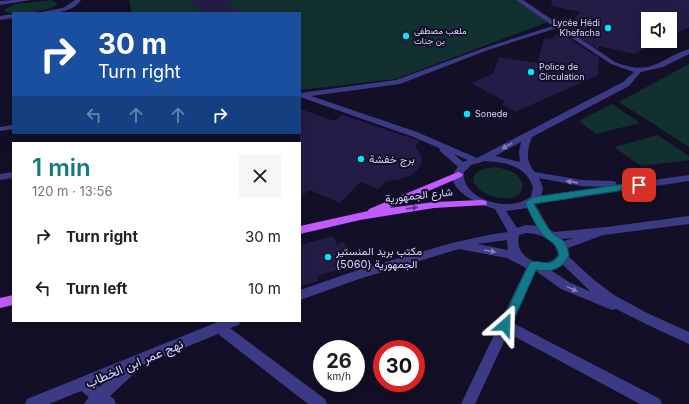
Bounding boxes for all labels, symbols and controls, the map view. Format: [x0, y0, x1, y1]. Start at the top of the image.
map controls [641, 12, 677, 48]
button: sound [641, 12, 677, 48]
place label: Lycée Hédi Khefacha [553, 17, 600, 38]
marker: Lycée Hédi Khefacha [603, 23, 613, 33]
place label: ملعب مصطفى بن جنات [414, 25, 467, 46]
text: 30 m [98, 27, 167, 61]
icon: right [32, 28, 84, 80]
marker: ملعب مصطفى بن جنات [401, 31, 411, 41]
text: Turn right [98, 61, 181, 82]
place label: Police de Circulation [539, 61, 585, 82]
marker: Police de Circulation [526, 67, 536, 77]
icon: left [83, 104, 105, 126]
icon: ahead [125, 104, 147, 126]
icon: ahead [167, 104, 189, 126]
icon: right [209, 104, 231, 126]
place label: Sonede [475, 108, 508, 119]
marker: Sonede [462, 109, 472, 119]
one-way arrow [501, 143, 513, 150]
place label: برج خفشة [369, 152, 415, 167]
text: 1 min [32, 153, 91, 182]
marker: برج خفشة [356, 154, 366, 164]
button: close [239, 155, 281, 197]
pin [622, 168, 656, 202]
icon: arrive [628, 174, 650, 196]
one-way arrow [566, 179, 578, 185]
text: 120 m · 13:56 [32, 183, 113, 199]
street label: شارع الجمهورية [384, 184, 454, 207]
one-way arrow [406, 205, 419, 211]
icon: right [32, 225, 54, 247]
text: Turn right [66, 227, 138, 246]
text: 30 m [245, 227, 281, 246]
place label: مكتب بريد المنستير الجمهورية (5060) [335, 244, 422, 271]
one-way arrow [484, 248, 496, 254]
marker: مكتب بريد المنستير الجمهورية (5060) [323, 252, 333, 262]
icon: left [32, 277, 54, 299]
text: Turn left [66, 279, 127, 298]
text: 10 m [248, 279, 281, 298]
one-way arrow [567, 286, 578, 292]
position arrow [484, 304, 526, 346]
street label: نهج عمر ابن الخطاب [83, 335, 186, 393]
speed limit sign: 30 [373, 340, 425, 392]
text: 26 [326, 349, 352, 373]
text: km/h [327, 370, 351, 382]

